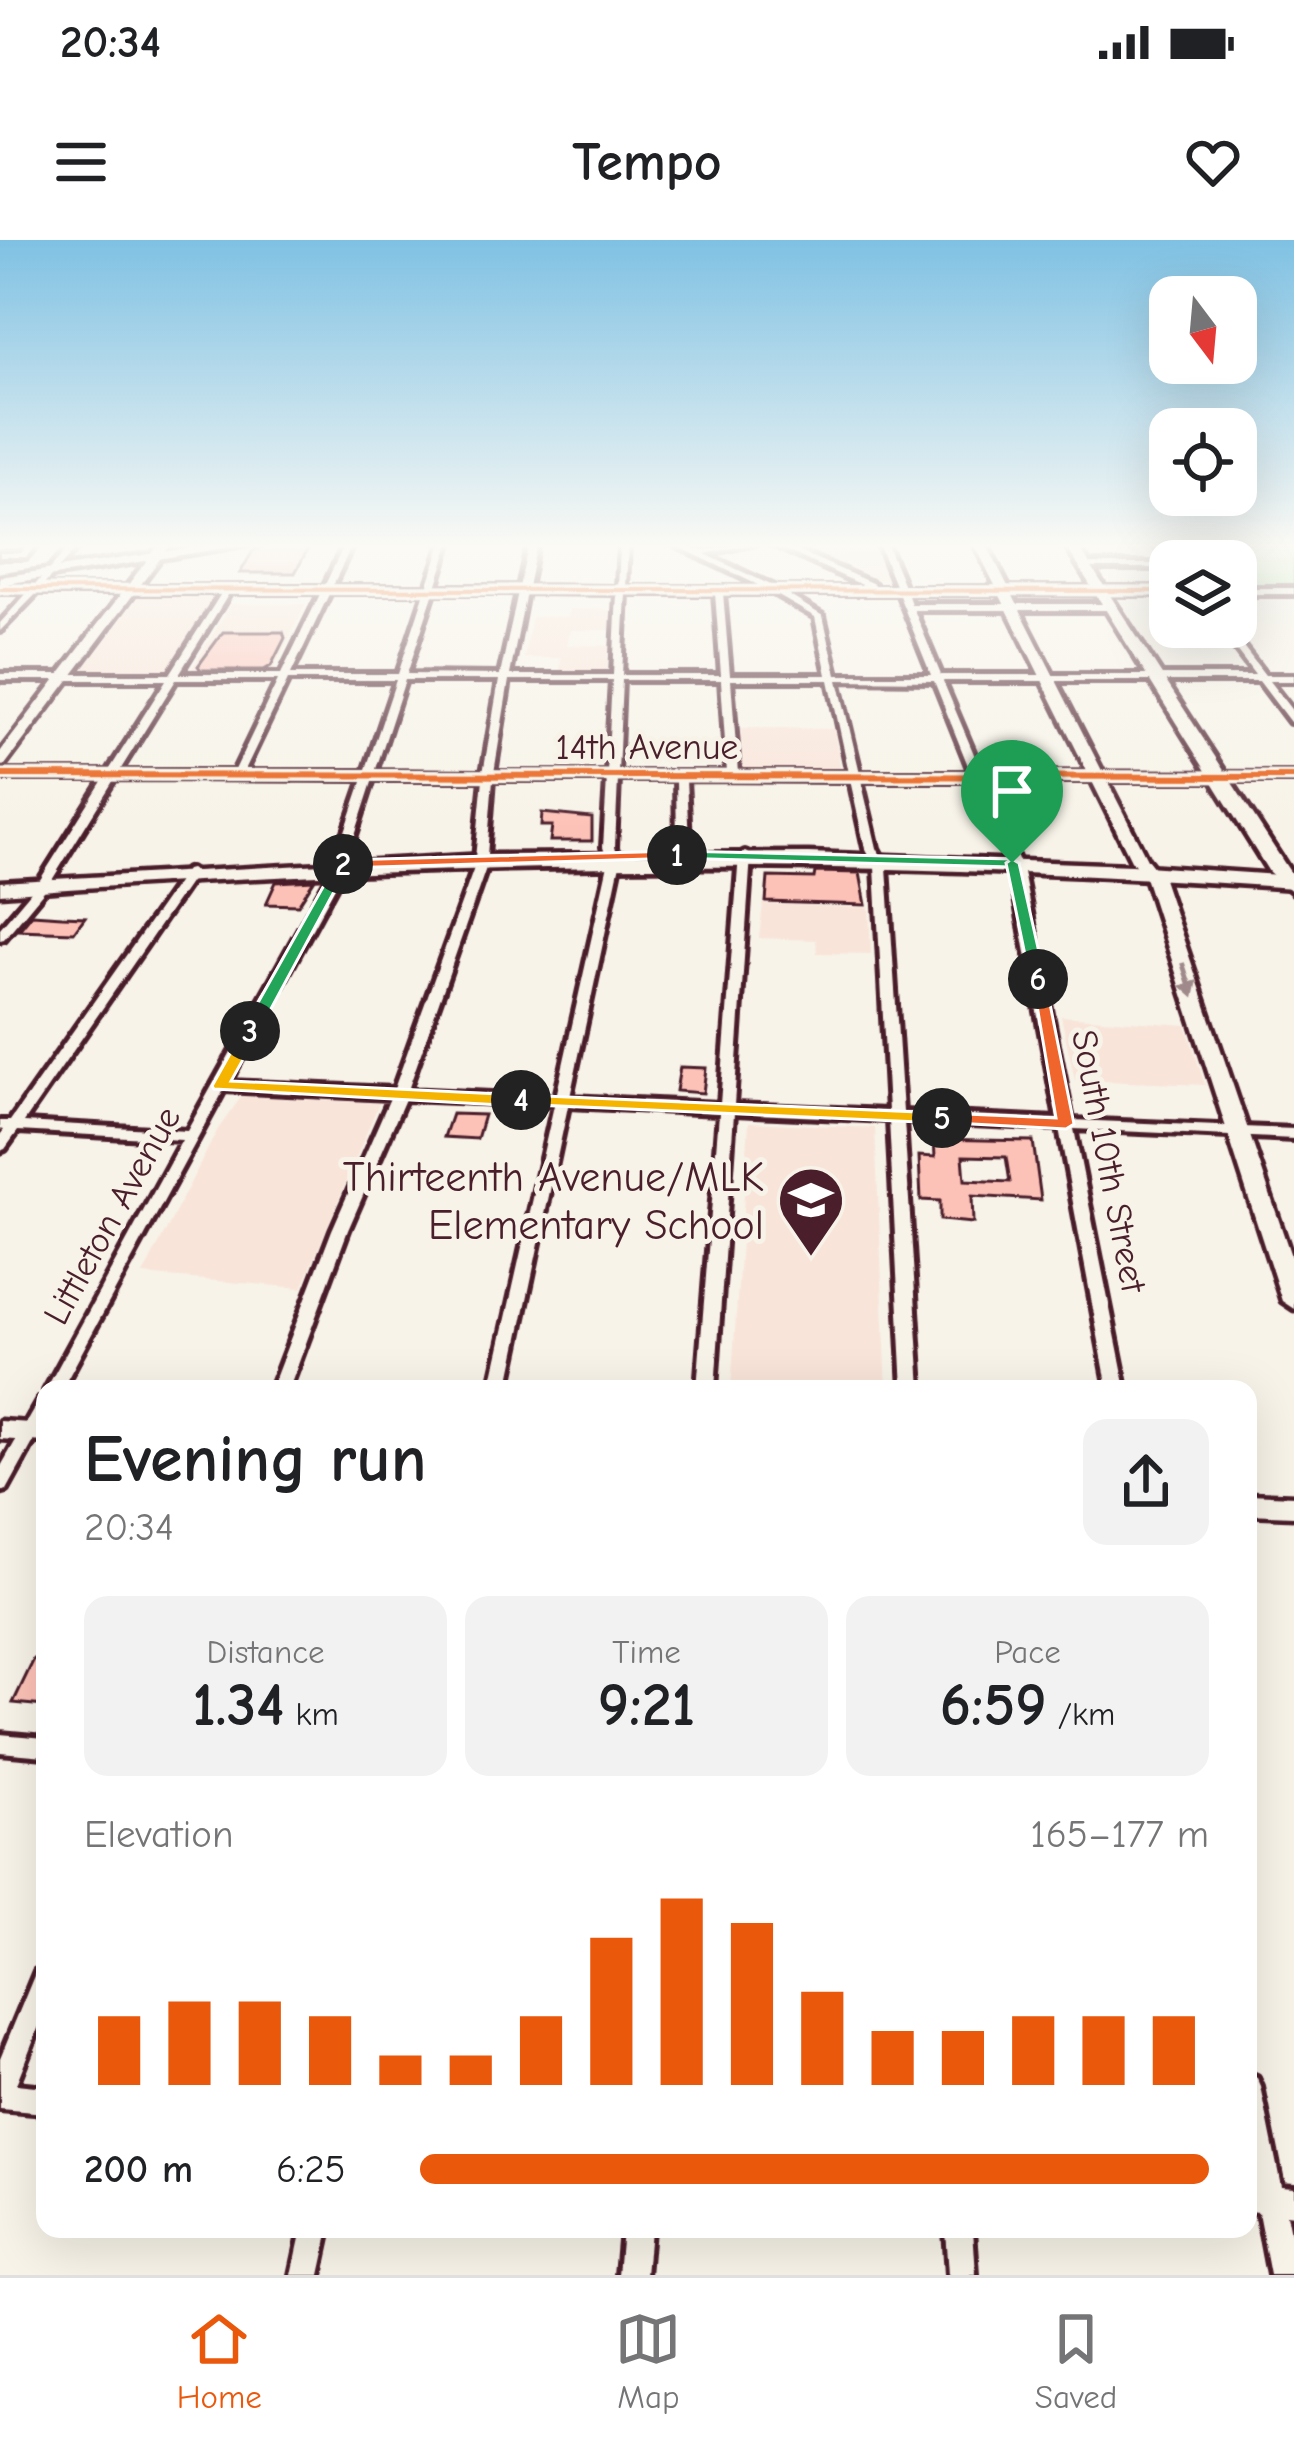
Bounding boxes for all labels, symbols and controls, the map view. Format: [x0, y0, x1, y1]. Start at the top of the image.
text: 20:34 [60, 16, 161, 68]
icon: menu [48, 129, 114, 195]
icon: heart [1180, 129, 1246, 195]
text: Tempo [572, 131, 722, 194]
north arrow [1149, 276, 1257, 384]
map controls [1149, 276, 1257, 648]
button: locate [1149, 408, 1257, 516]
button: layers [1149, 540, 1257, 648]
street label: 14th Avenue [556, 727, 738, 768]
pin [961, 740, 1063, 863]
icon: arrive [979, 758, 1045, 824]
pin: 1 [647, 825, 707, 885]
pin: 2 [313, 834, 373, 894]
text: 1 [671, 836, 683, 874]
text: 2 [335, 845, 351, 883]
pin: 6 [1008, 949, 1068, 1009]
text: 6 [1029, 960, 1047, 998]
one-way arrow [1179, 962, 1198, 999]
pin: 3 [220, 1001, 280, 1061]
text: 3 [242, 1012, 258, 1050]
street label: South 10th Street [1063, 1026, 1154, 1298]
pin: 4 [491, 1070, 551, 1130]
text: 4 [513, 1081, 529, 1119]
pin: 5 [912, 1088, 972, 1148]
text: 5 [933, 1099, 951, 1137]
street label: Littleton Avenue [36, 1100, 189, 1332]
place label: Thirteenth Avenue/MLK Elementary School [343, 1153, 764, 1250]
school or university icon: Thirteenth Avenue/MLK Elementary School [776, 1165, 846, 1259]
button: share [1083, 1419, 1209, 1545]
text: Evening run [84, 1422, 426, 1498]
text: 20:34 [84, 1505, 174, 1550]
text: Distance [206, 1633, 325, 1671]
text: Time [612, 1633, 681, 1671]
text: Pace [994, 1633, 1061, 1671]
text: 1.34 [192, 1671, 284, 1740]
text: 9:21 [598, 1671, 695, 1740]
text: 6:59 [940, 1671, 1047, 1740]
text: km [284, 1695, 339, 1733]
text: /km [1047, 1695, 1115, 1733]
text: Elevation [84, 1812, 233, 1857]
text: 165–177 m [1030, 1812, 1209, 1857]
text: 200 m [84, 2147, 193, 2192]
text: 6:25 [276, 2147, 346, 2192]
tab: Home [177, 2306, 262, 2416]
tab: Map [615, 2306, 681, 2416]
tab: Saved [1035, 2306, 1117, 2416]

